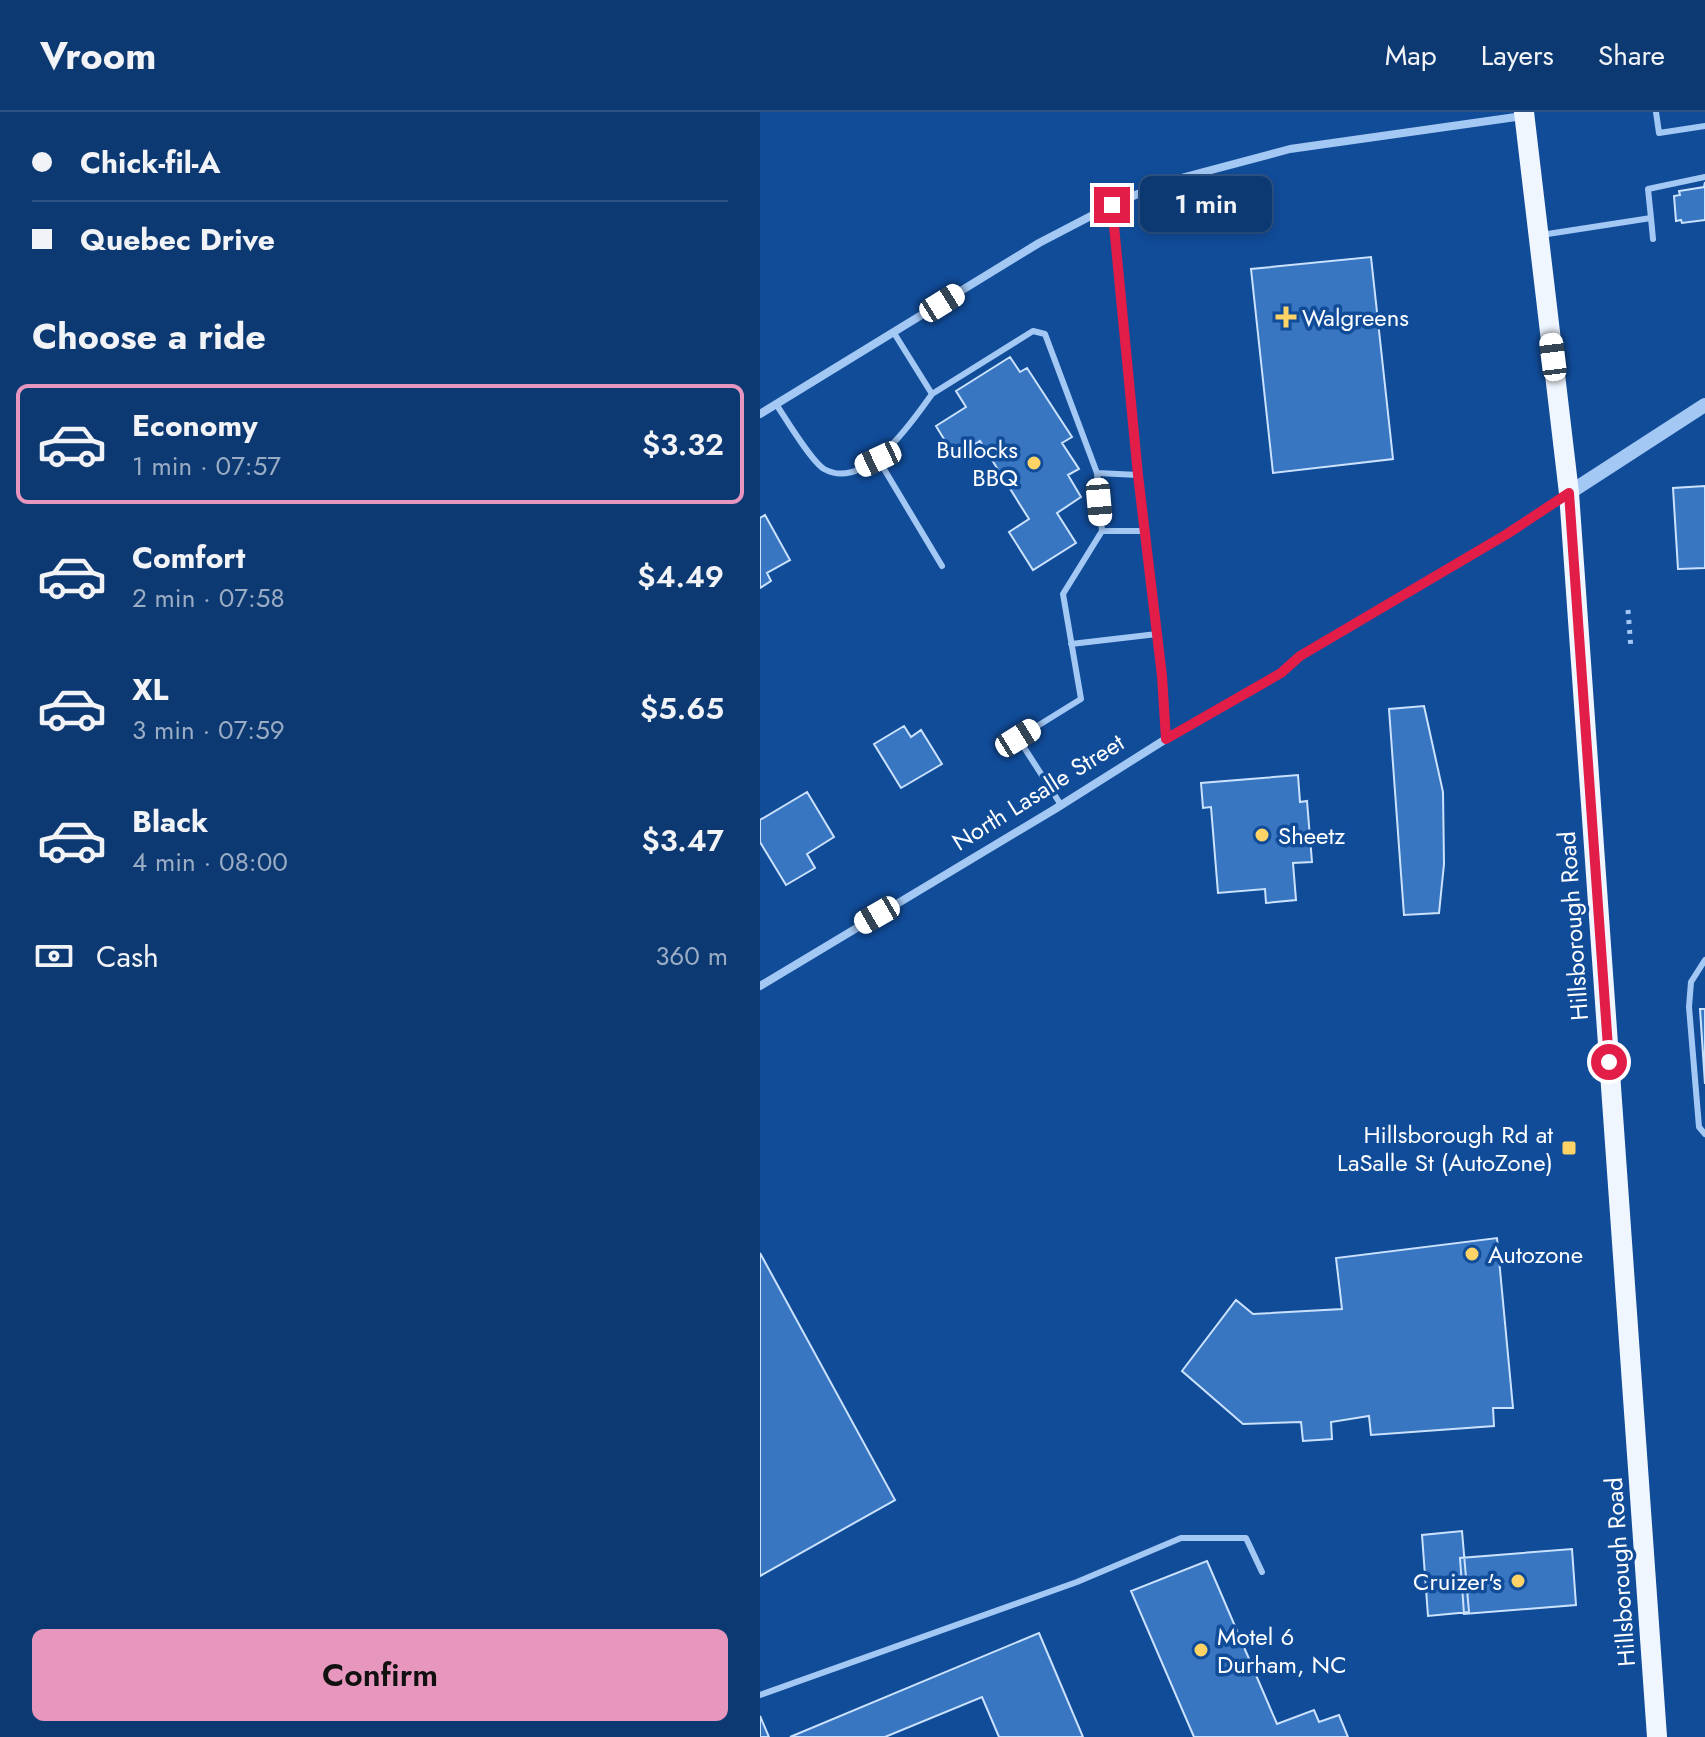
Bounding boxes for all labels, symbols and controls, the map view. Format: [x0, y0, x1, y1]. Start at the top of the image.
text: Vroom [40, 28, 156, 83]
text: Map [1385, 35, 1437, 76]
text: Layers [1481, 35, 1554, 76]
text: Share [1598, 35, 1665, 76]
text: Chick-fil-A [80, 141, 221, 184]
callout: 1 min [1140, 177, 1272, 233]
text: 1 min [1174, 185, 1238, 223]
route end [1094, 187, 1130, 223]
text: Quebec Drive [80, 218, 275, 261]
car [915, 280, 969, 326]
place label: Walgreens [1302, 300, 1409, 335]
marker: Walgreens [1277, 308, 1295, 326]
text: Choose a ride [32, 310, 266, 362]
car [1538, 332, 1568, 382]
text: Economy [132, 404, 258, 447]
icon: car [36, 408, 108, 480]
text: $3.32 [642, 423, 724, 466]
place label: Bullocks BBQ [936, 432, 1018, 495]
car [851, 438, 905, 480]
text: 1 min · 07:57 [132, 447, 281, 485]
marker: Bullocks BBQ [1025, 454, 1043, 472]
car [1085, 477, 1113, 527]
text: Comfort [132, 536, 245, 579]
icon: car [36, 540, 108, 612]
text: $4.49 [637, 555, 724, 598]
text: 2 min · 07:58 [132, 579, 285, 617]
text: XL [132, 668, 168, 711]
icon: car [36, 672, 108, 744]
text: $5.65 [640, 687, 724, 730]
text: 3 min · 07:59 [132, 711, 285, 749]
car [991, 715, 1045, 761]
street label: North Lasalle Street [945, 725, 1131, 859]
text: Black [132, 800, 208, 843]
icon: car [36, 804, 108, 876]
place label: Sheetz [1278, 818, 1345, 853]
text: $3.47 [642, 819, 724, 862]
marker: Sheetz [1253, 826, 1271, 844]
street label: Hillsborough Road [1549, 830, 1597, 1022]
text: 4 min · 08:00 [132, 843, 288, 881]
car [850, 893, 904, 937]
icon: cash [32, 934, 76, 978]
text: Cash [96, 935, 159, 978]
text: 360 m [655, 937, 728, 975]
route start [1591, 1044, 1627, 1080]
place label: Hillsborough Rd at LaSalle St (AutoZone) [1337, 1117, 1553, 1180]
marker: Hillsborough Rd at LaSalle St (AutoZone) [1560, 1139, 1578, 1157]
place label: Autozone [1488, 1237, 1583, 1272]
marker: Autozone [1463, 1245, 1481, 1263]
street label: Hillsborough Road [1596, 1476, 1644, 1668]
place label: Cruizer's [1413, 1564, 1502, 1599]
marker: Cruizer's [1509, 1572, 1527, 1590]
place label: Motel 6 Durham, NC [1217, 1619, 1347, 1682]
button: Confirm [32, 1629, 728, 1721]
marker: Motel 6 Durham, NC [1192, 1641, 1210, 1659]

